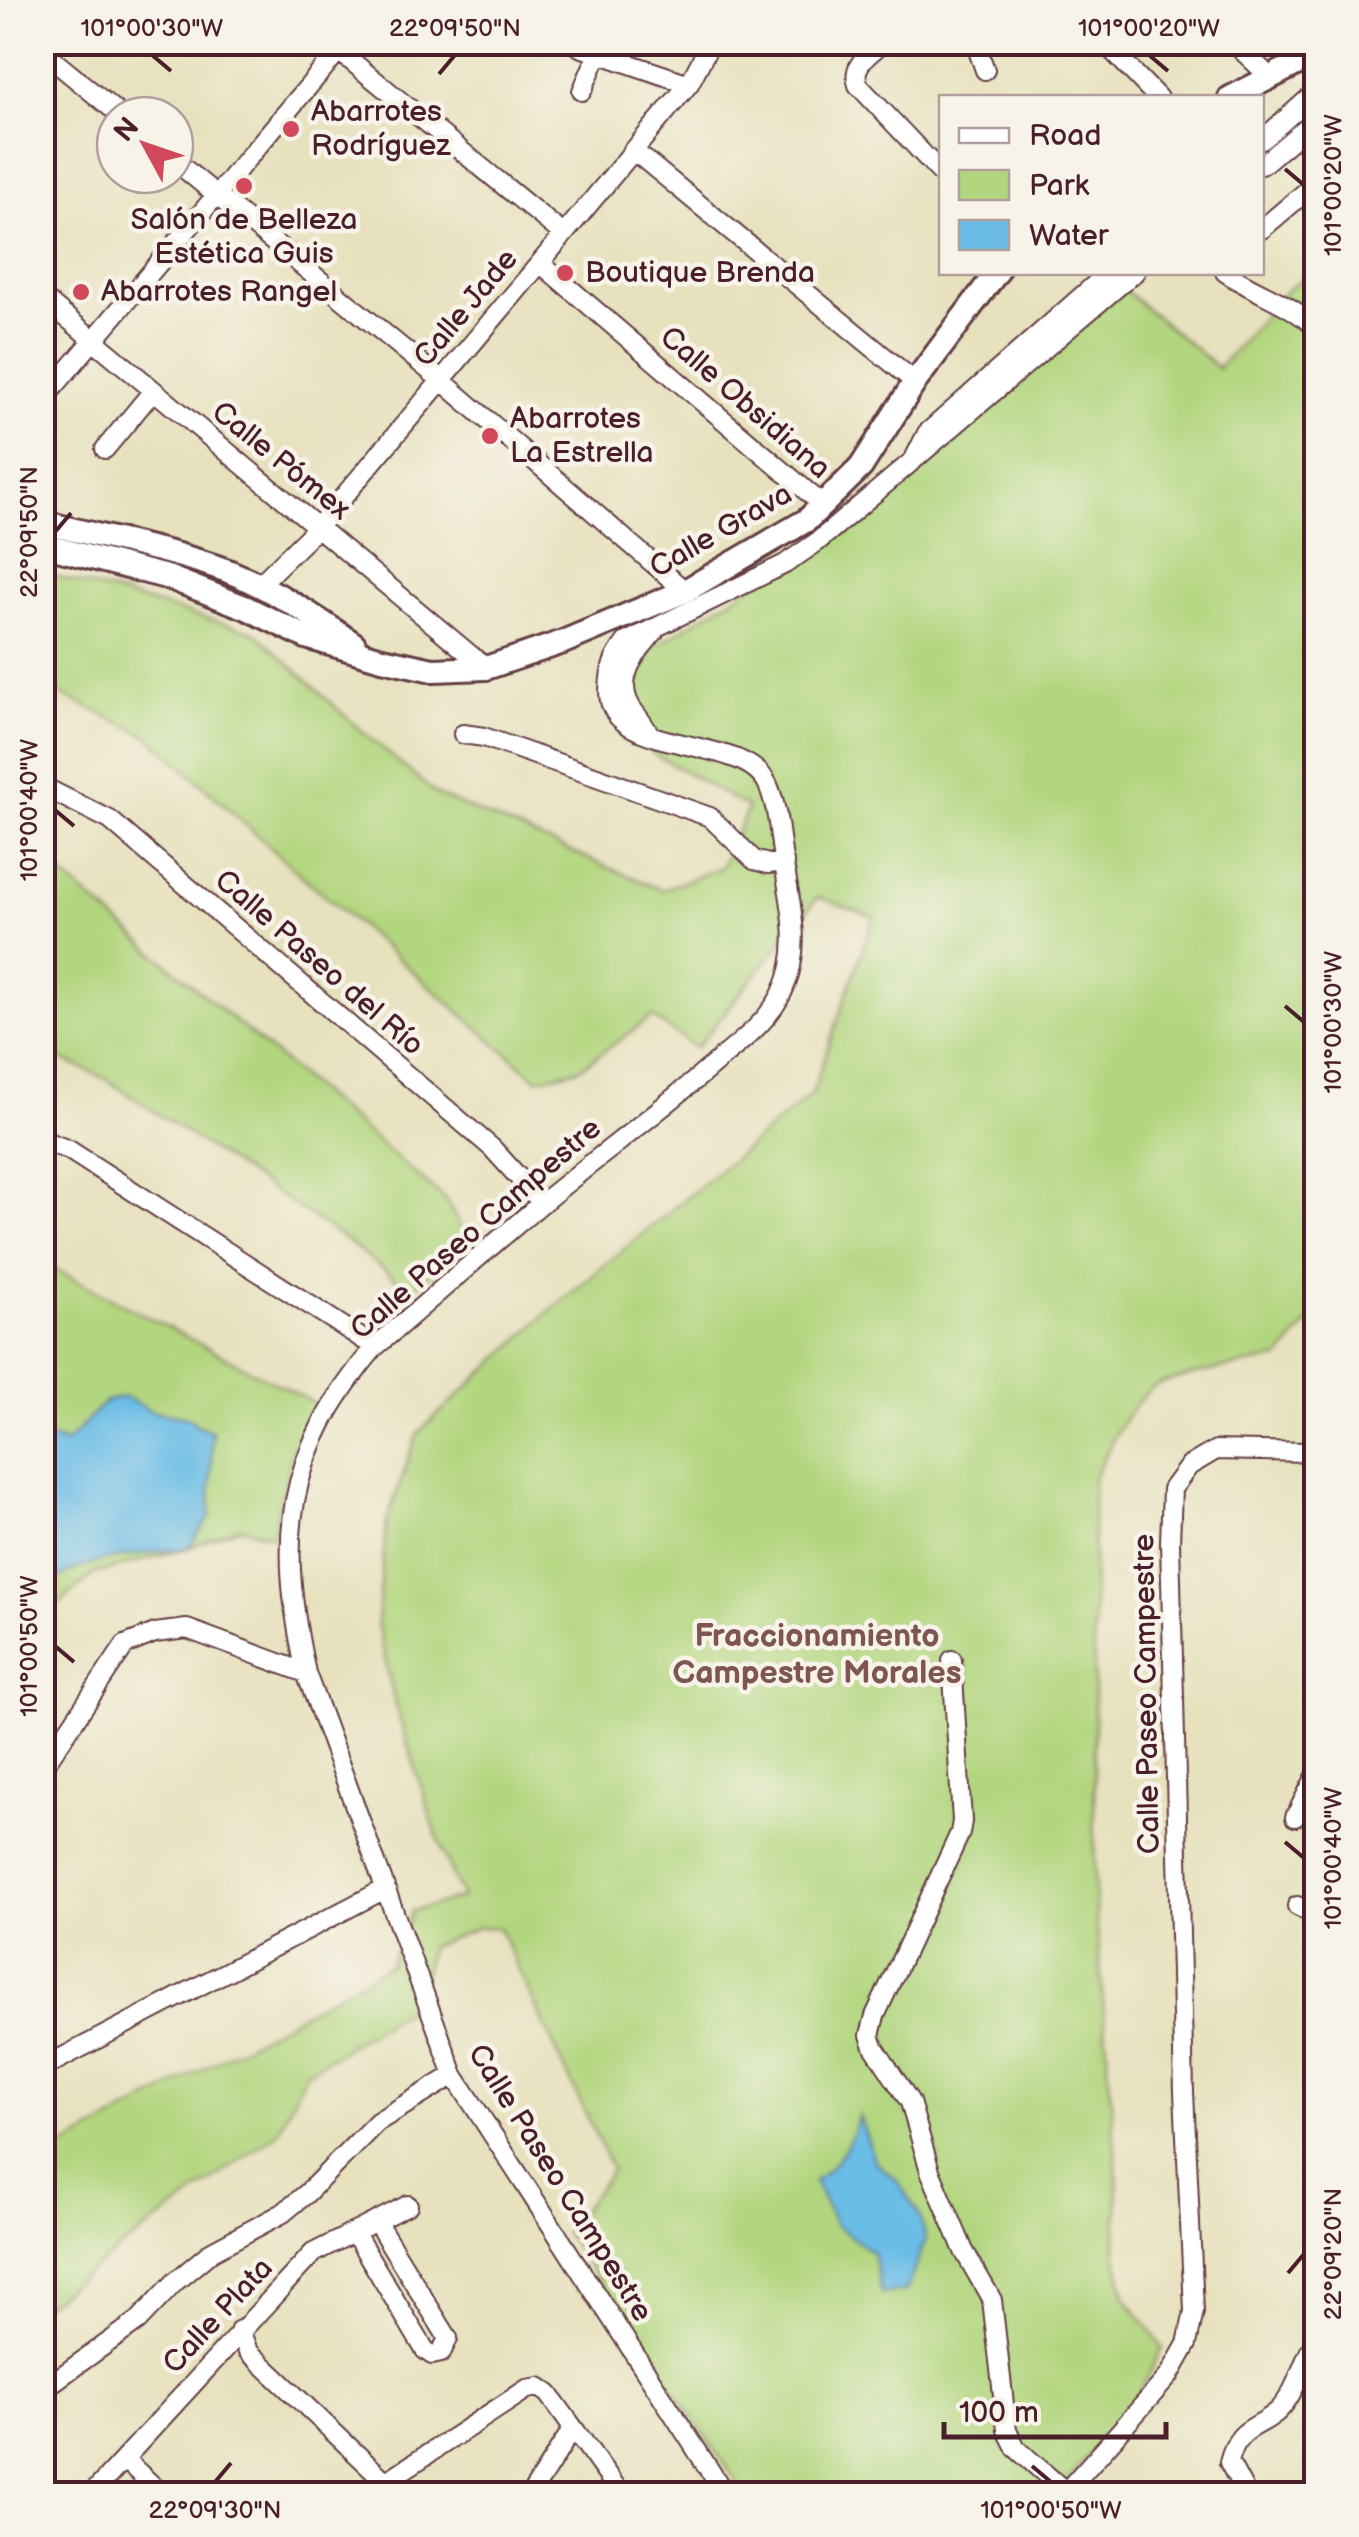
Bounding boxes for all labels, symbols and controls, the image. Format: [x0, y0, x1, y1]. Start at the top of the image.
text: 101°00'30"W [81, 13, 224, 44]
text: 22°09'50"N [389, 13, 521, 44]
text: 101°00'20"W [1078, 13, 1220, 44]
place label: Abarrotes Rodríguez [311, 94, 451, 164]
north arrow [95, 95, 195, 195]
legend [939, 95, 1264, 275]
text: N [108, 111, 146, 149]
text: 101°00'20"W [1318, 114, 1349, 256]
marker: Abarrotes Rodríguez [280, 118, 302, 140]
text: Road [1029, 118, 1102, 154]
text: Park [1029, 168, 1089, 204]
marker: Salón de Belleza Estética Guis [233, 175, 255, 197]
place label: Salón de Belleza Estética Guis [130, 202, 358, 272]
text: Water [1029, 218, 1110, 254]
street label: Calle Jade [406, 242, 526, 374]
place label: Boutique Brenda [585, 255, 815, 291]
marker: Boutique Brenda [554, 262, 576, 284]
place label: Abarrotes Rangel [101, 274, 337, 310]
marker: Abarrotes Rangel [70, 281, 92, 303]
street label: Calle Obsidiana [652, 319, 838, 487]
street label: Calle Pómex [204, 394, 358, 528]
place label: Abarrotes La Estrella [510, 401, 653, 471]
marker: Abarrotes La Estrella [479, 425, 501, 447]
text: 22°09'50"N [14, 466, 45, 598]
street label: Calle Grava [644, 476, 798, 586]
text: 101°00'40"W [14, 738, 45, 881]
street label: Calle Paseo del Río [207, 862, 431, 1064]
text: 101°00'30"W [1318, 950, 1349, 1093]
street label: Calle Paseo Campestre [343, 1110, 609, 1348]
street label: Calle Paseo Campestre [1126, 1534, 1168, 1854]
text: 101°00'50"W [14, 1575, 45, 1717]
district label: Fraccionamiento Campestre Morales [673, 1617, 962, 1693]
text: 101°00'40"W [1318, 1786, 1349, 1929]
street label: Calle Paseo Campestre [460, 2038, 660, 2328]
text: 22°09'20"N [1318, 2188, 1349, 2320]
street label: Calle Plata [155, 2251, 281, 2381]
scale bar [944, 2377, 1166, 2439]
text: 100 m [959, 2395, 1039, 2431]
text: 22°09'30"N [148, 2495, 282, 2526]
text: 101°00'50"W [980, 2495, 1122, 2526]

